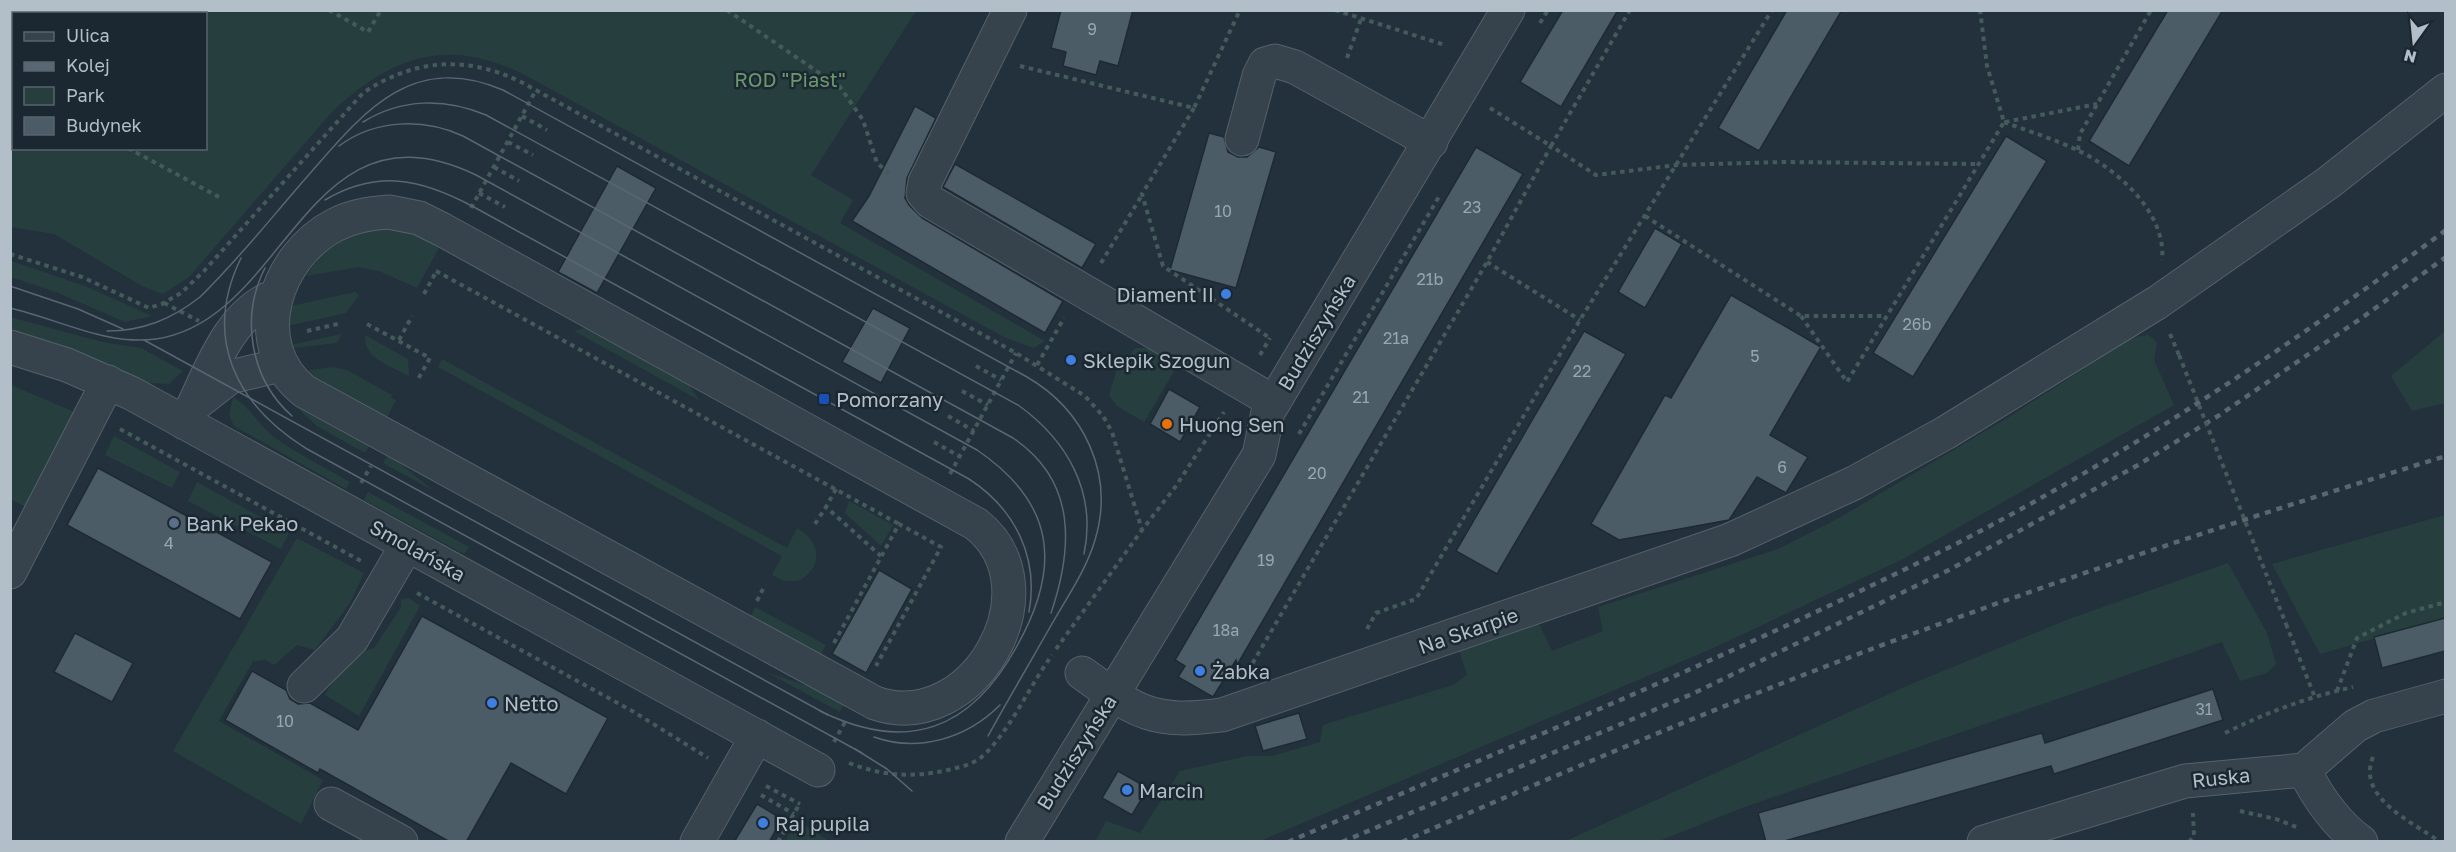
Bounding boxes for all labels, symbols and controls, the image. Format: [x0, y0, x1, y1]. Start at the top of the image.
legend [12, 12, 207, 150]
north arrow [2384, 12, 2444, 72]
house number: 9 [1087, 19, 1097, 39]
text: Ulica [66, 24, 110, 46]
text: N [2402, 45, 2419, 68]
text: Kolej [66, 54, 110, 76]
park label: ROD "Piast" [734, 67, 846, 91]
text: Park [66, 84, 105, 106]
text: Budynek [66, 114, 142, 136]
house number: 23 [1463, 197, 1481, 217]
house number: 10 [1214, 201, 1232, 221]
house number: 21b [1417, 269, 1444, 289]
street label: Budziszyńska [1272, 270, 1360, 394]
place label: Diament II [1116, 282, 1214, 306]
marker: Diament II [1219, 287, 1233, 301]
house number: 26b [1903, 314, 1932, 334]
house number: 21a [1383, 328, 1409, 348]
house number: 5 [1750, 346, 1760, 366]
place label: Sklepik Szogun [1083, 348, 1230, 372]
marker: Sklepik Szogun [1064, 353, 1078, 367]
house number: 22 [1573, 361, 1591, 381]
place label: Pomorzany [836, 387, 943, 411]
house number: 21 [1352, 387, 1370, 407]
marker: Pomorzany [817, 392, 831, 406]
place label: Huong Sen [1179, 412, 1285, 436]
marker: Huong Sen [1160, 417, 1174, 431]
house number: 6 [1777, 457, 1787, 477]
house number: 20 [1307, 463, 1327, 483]
place label: Bank Pekao [186, 511, 298, 535]
street label: Smolańska [366, 514, 470, 586]
marker: Bank Pekao [167, 516, 181, 530]
house number: 4 [164, 533, 174, 553]
house number: 19 [1257, 550, 1275, 570]
street label: Na Skarpie [1415, 602, 1521, 658]
house number: 18a [1213, 620, 1239, 640]
place label: Żabka [1212, 659, 1270, 683]
marker: Żabka [1193, 664, 1207, 678]
street label: Budziszyńska [1031, 690, 1121, 814]
place label: Netto [504, 691, 559, 715]
marker: Netto [485, 696, 499, 710]
house number: 31 [2195, 699, 2213, 719]
house number: 10 [276, 711, 294, 731]
street label: Ruska [2191, 762, 2251, 792]
place label: Marcin [1139, 778, 1204, 802]
marker: Marcin [1120, 783, 1134, 797]
place label: Raj pupila [775, 811, 870, 835]
marker: Raj pupila [756, 816, 770, 830]

